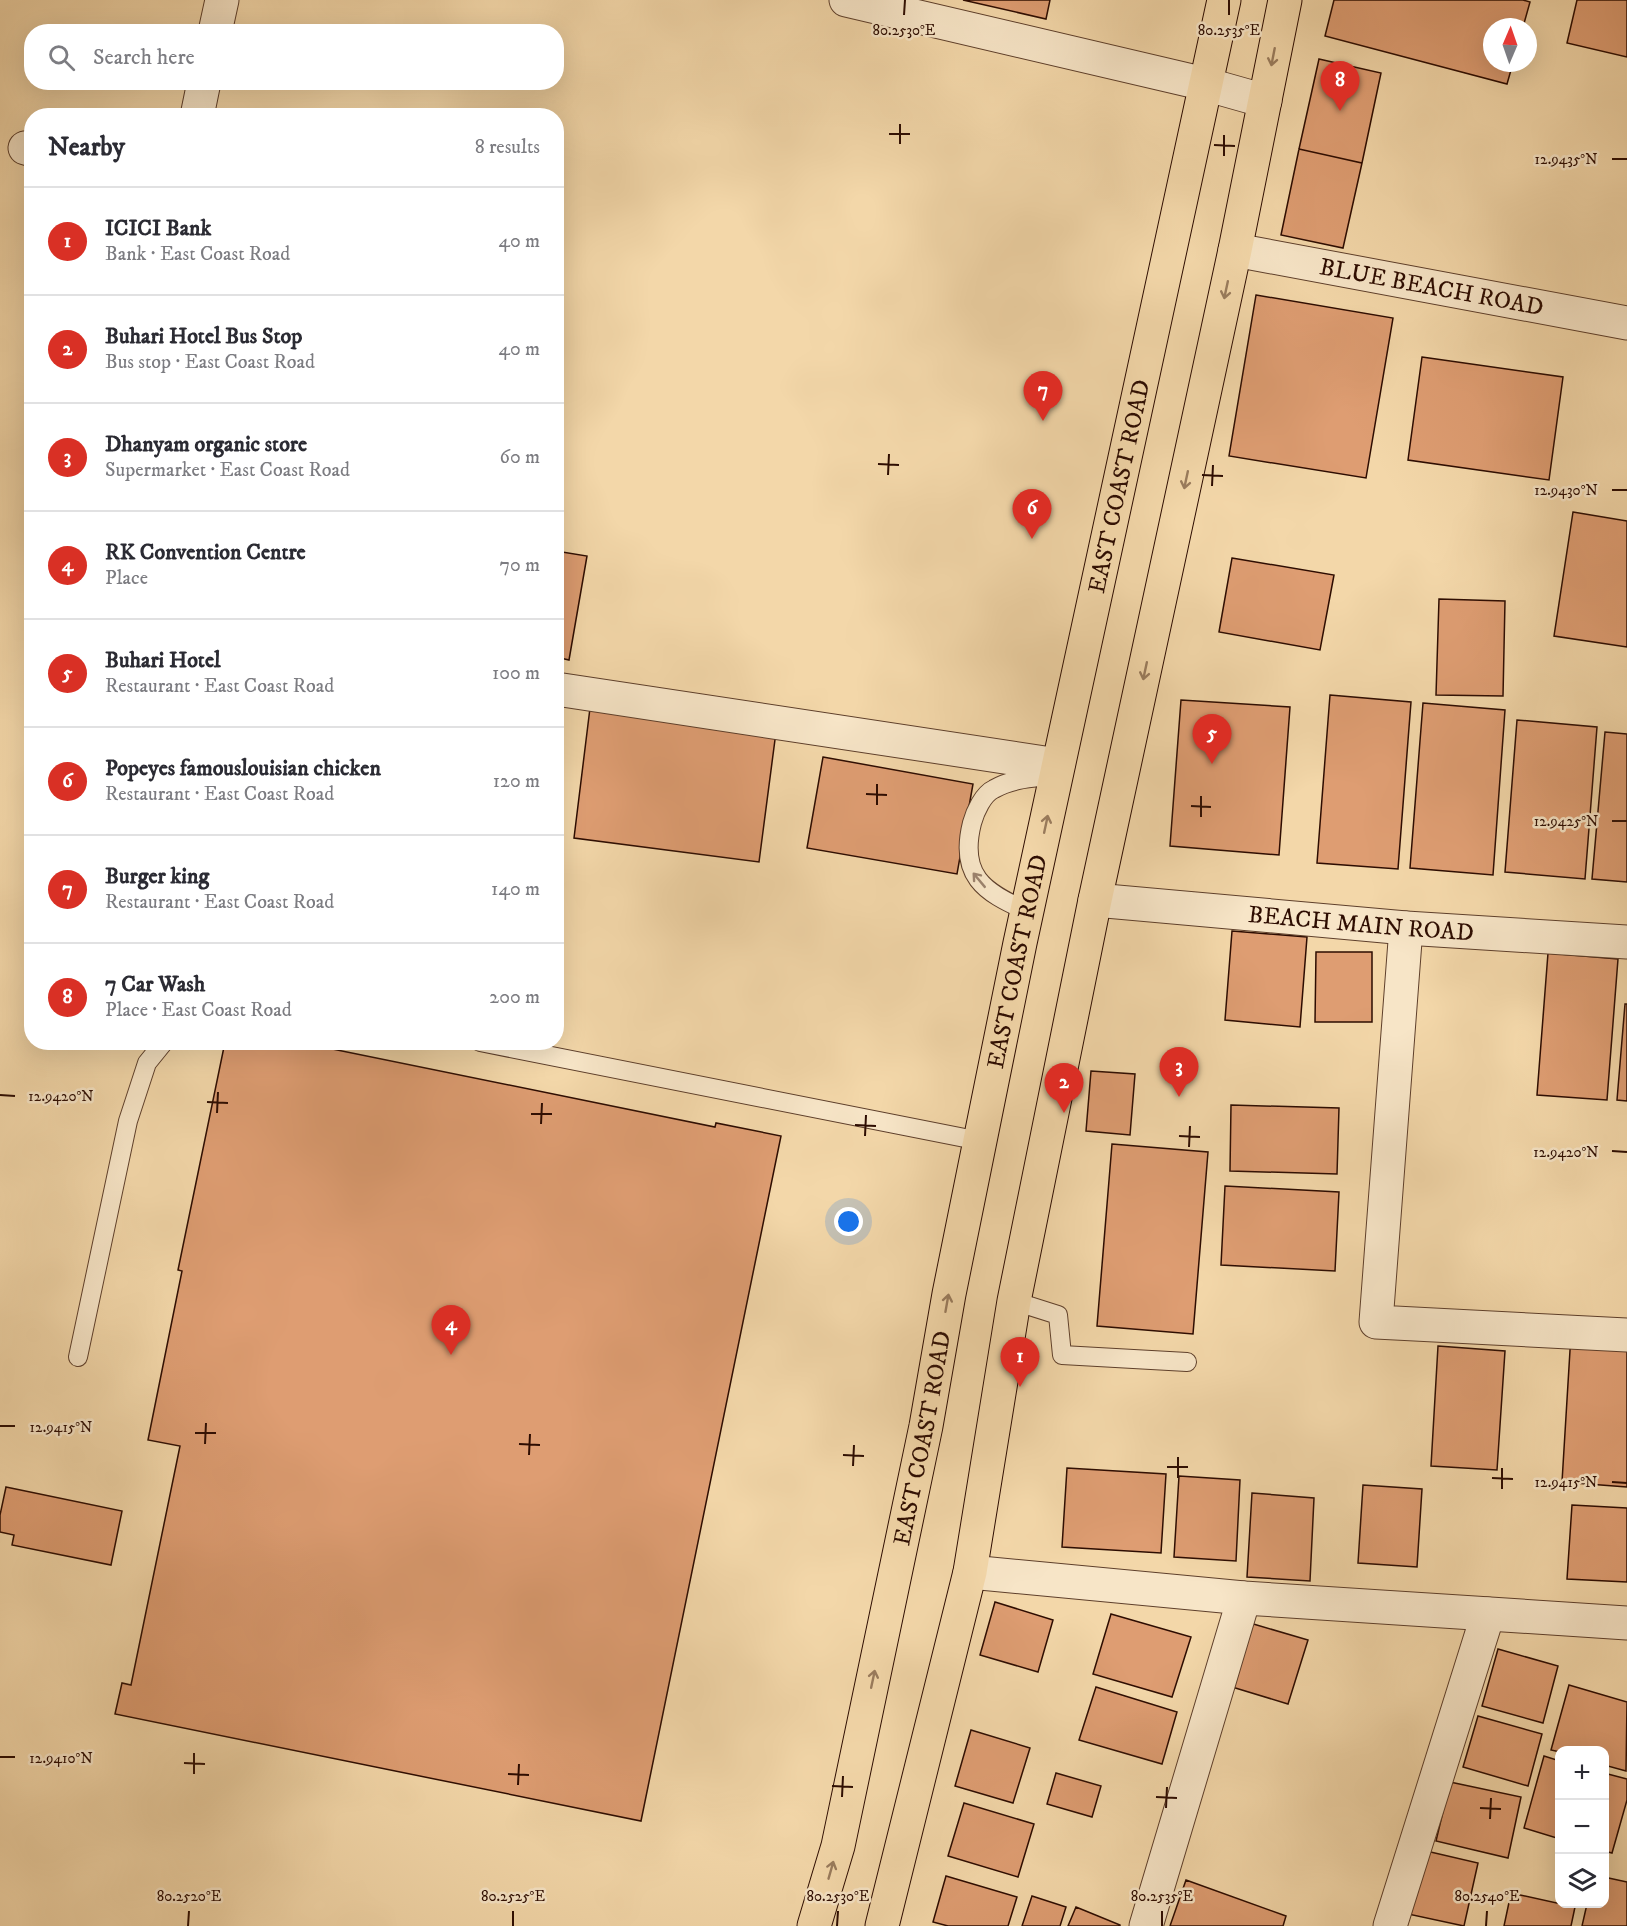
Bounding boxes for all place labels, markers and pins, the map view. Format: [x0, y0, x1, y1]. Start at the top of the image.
pin: 8 [1320, 62, 1360, 111]
pin: 7 [1024, 372, 1062, 421]
pin: 6 [1012, 490, 1052, 539]
pin: 5 [1192, 714, 1232, 764]
pin: 3 [1160, 1048, 1198, 1097]
pin: 2 [1044, 1064, 1084, 1113]
pin: 4 [432, 1306, 470, 1355]
pin: 1 [1000, 1338, 1040, 1387]

